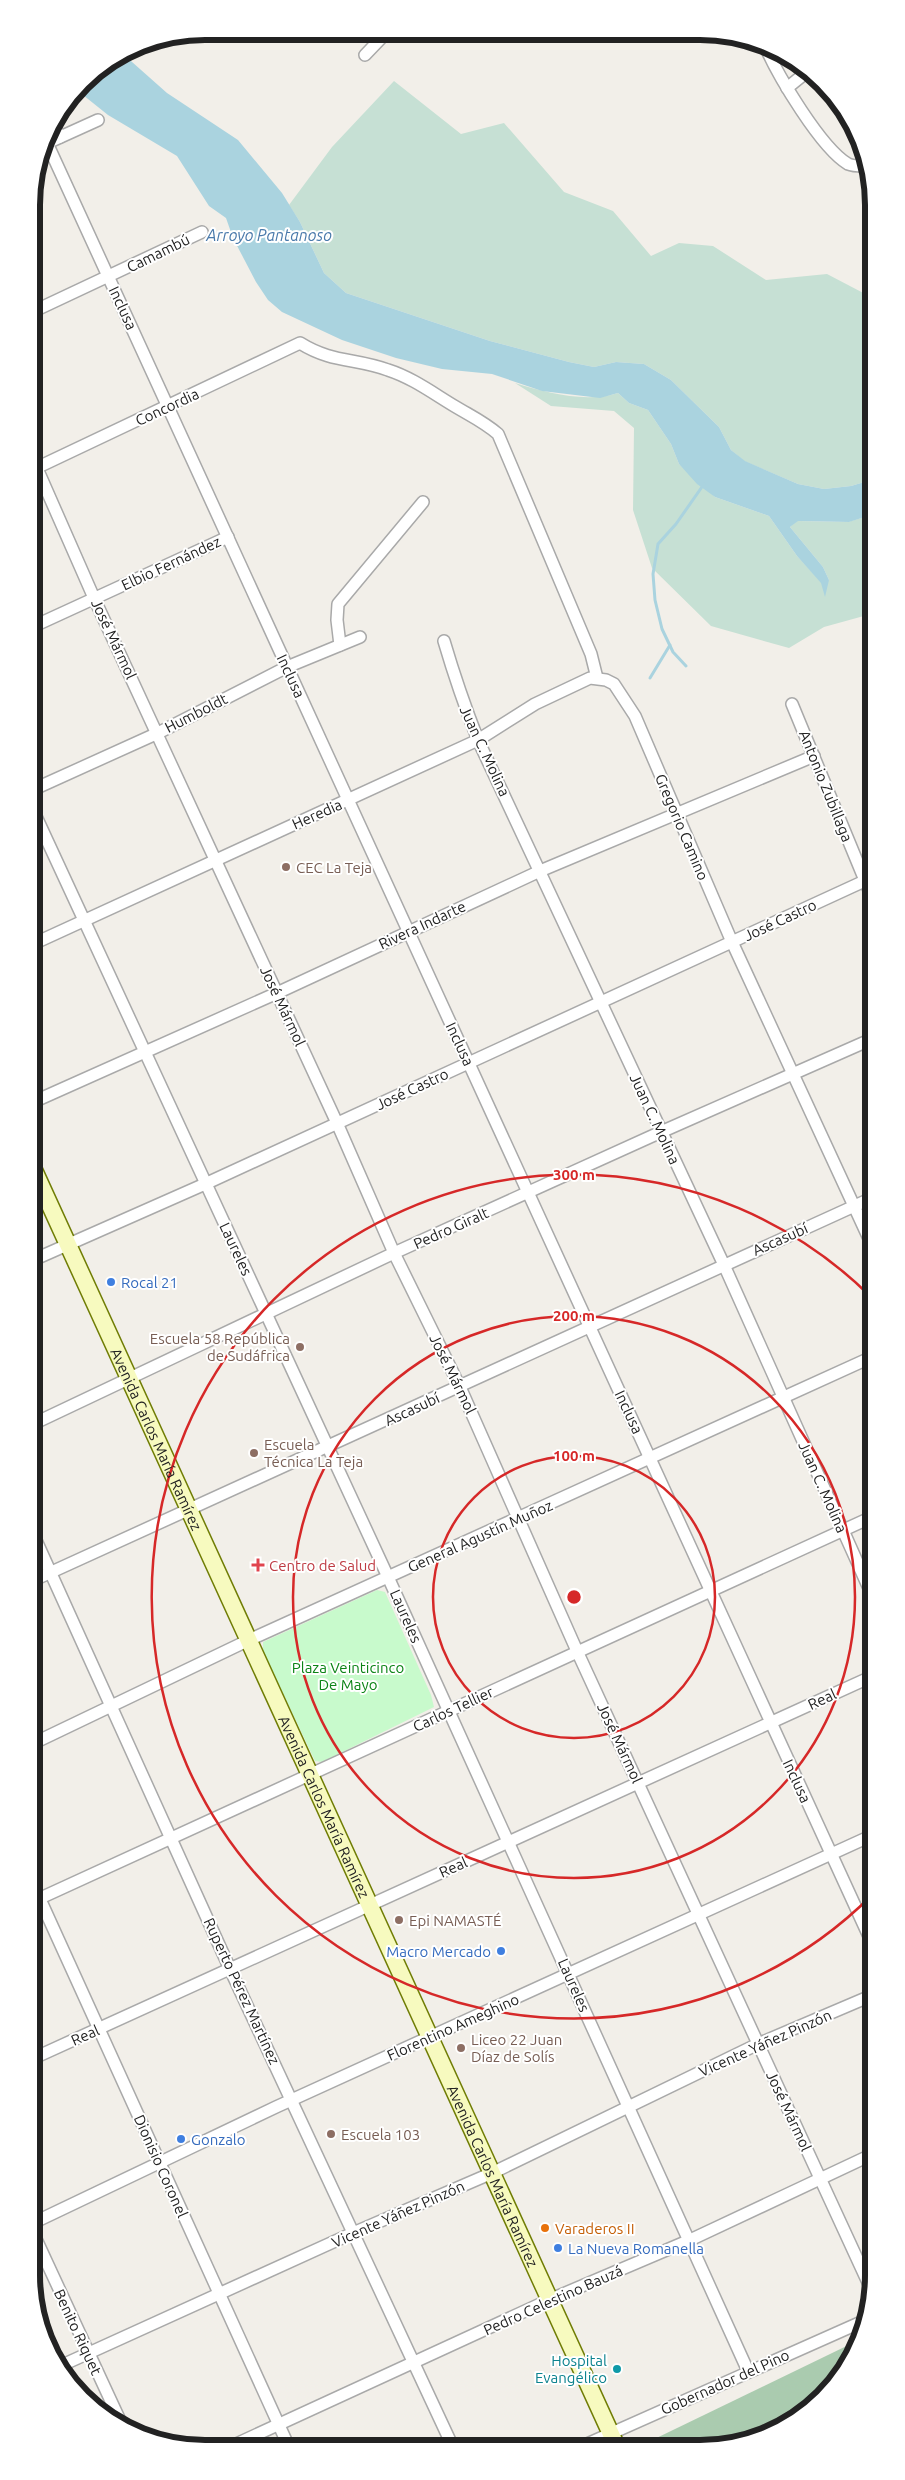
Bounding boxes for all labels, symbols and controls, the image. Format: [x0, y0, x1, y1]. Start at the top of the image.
water label: Arroyo Pantanoso [205, 226, 332, 244]
street label: Camambú [124, 230, 192, 276]
street label: Inclusa [106, 284, 140, 332]
street label: Concordia [133, 385, 201, 429]
street label: Elbio Fernández [119, 533, 223, 593]
street label: José Mármol [88, 596, 140, 682]
street label: Inclusa [274, 652, 308, 700]
street label: Humboldt [162, 690, 230, 736]
street label: Juan C. Molina [457, 703, 513, 799]
street label: Antonio Zubillaga [796, 728, 856, 844]
street label: Gregorio Camino [652, 771, 712, 883]
street label: Heredia [289, 795, 345, 833]
place label: CEC La Teja [296, 859, 372, 876]
marker: CEC La Teja [280, 861, 292, 873]
street label: José Castro [741, 896, 819, 944]
street label: Rivera Indarte [376, 897, 468, 953]
street label: José Mármol [257, 963, 309, 1049]
street label: Inclusa [443, 1020, 477, 1068]
street label: José Castro [373, 1065, 451, 1113]
street label: Juan C. Molina [627, 1071, 683, 1167]
text: 300 m [553, 1166, 595, 1183]
street label: Pedro Giralt [411, 1204, 491, 1252]
street label: Ascasubí [750, 1219, 811, 1259]
street label: Laureles [216, 1220, 256, 1278]
place label: Rocal 21 [121, 1274, 178, 1291]
marker: Rocal 21 [105, 1276, 117, 1288]
text: 200 m [553, 1307, 595, 1324]
place label: Escuela 58 República de Sudáfrica [150, 1330, 290, 1364]
street label: José Mármol [426, 1331, 480, 1417]
marker: Escuela 58 República de Sudáfrica [294, 1341, 306, 1353]
street label: Avenida Carlos María Ramírez [108, 1345, 206, 1533]
street label: Inclusa [612, 1388, 646, 1436]
street label: Ascasubí [382, 1389, 442, 1429]
place label: Escuela Técnica La Teja [264, 1436, 363, 1470]
street label: Juan C. Molina [795, 1439, 851, 1535]
marker: Escuela Técnica La Teja [248, 1447, 260, 1459]
text: 100 m [553, 1447, 595, 1464]
street label: General Agustín Muñoz [405, 1496, 555, 1576]
place label: Centro de Salud [269, 1557, 376, 1574]
marker: Centro de Salud [251, 1558, 265, 1572]
street label: Laureles [387, 1587, 425, 1645]
centre of rings [565, 1588, 583, 1606]
park label: Plaza Veinticinco De Mayo [292, 1659, 404, 1693]
street label: Carlos Tellier [410, 1683, 496, 1735]
street label: Real [805, 1685, 839, 1713]
street label: José Mármol [594, 1700, 646, 1786]
street label: Avenida Carlos María Ramírez [276, 1713, 374, 1900]
street label: Inclusa [780, 1757, 814, 1805]
street label: Real [436, 1853, 470, 1881]
place label: Epi NAMASTÉ [409, 1912, 501, 1929]
marker: Epi NAMASTÉ [393, 1914, 405, 1926]
street label: Ruperto Pérez Martínez [201, 1915, 283, 2067]
place label: Macro Mercado [386, 1943, 491, 1960]
marker: Macro Mercado [495, 1945, 507, 1957]
street label: Laureles [555, 1956, 593, 2014]
street label: Florentino Ameghino [384, 1990, 522, 2064]
street label: Vicente Yáñez Pinzón [696, 2006, 834, 2080]
street label: Real [68, 2021, 102, 2049]
place label: Liceo 22 Juan Díaz de Solís [471, 2031, 562, 2065]
marker: Liceo 22 Juan Díaz de Solís [455, 2042, 467, 2054]
street label: José Mármol [763, 2068, 815, 2154]
street label: Avenida Carlos María Ramírez [444, 2082, 542, 2270]
street label: Dionisio Coronel [131, 2112, 191, 2220]
place label: Escuela 103 [341, 2126, 420, 2143]
marker: Escuela 103 [325, 2128, 337, 2140]
place label: Gonzalo [191, 2131, 246, 2148]
marker: Gonzalo [175, 2133, 187, 2145]
street label: Vicente Yáñez Pinzón [329, 2177, 467, 2251]
place label: Varaderos II [555, 2220, 635, 2237]
marker: Varaderos II [539, 2222, 551, 2234]
place label: La Nueva Romanella [568, 2240, 704, 2257]
marker: La Nueva Romanella [552, 2242, 564, 2254]
street label: Pedro Celestino Bauzá [481, 2262, 625, 2338]
street label: Benito Riquet [51, 2286, 105, 2378]
street label: Gobernador del Pino [658, 2346, 792, 2418]
place label: Hospital Evangélico [535, 2352, 607, 2386]
marker: Hospital Evangélico [611, 2363, 623, 2375]

